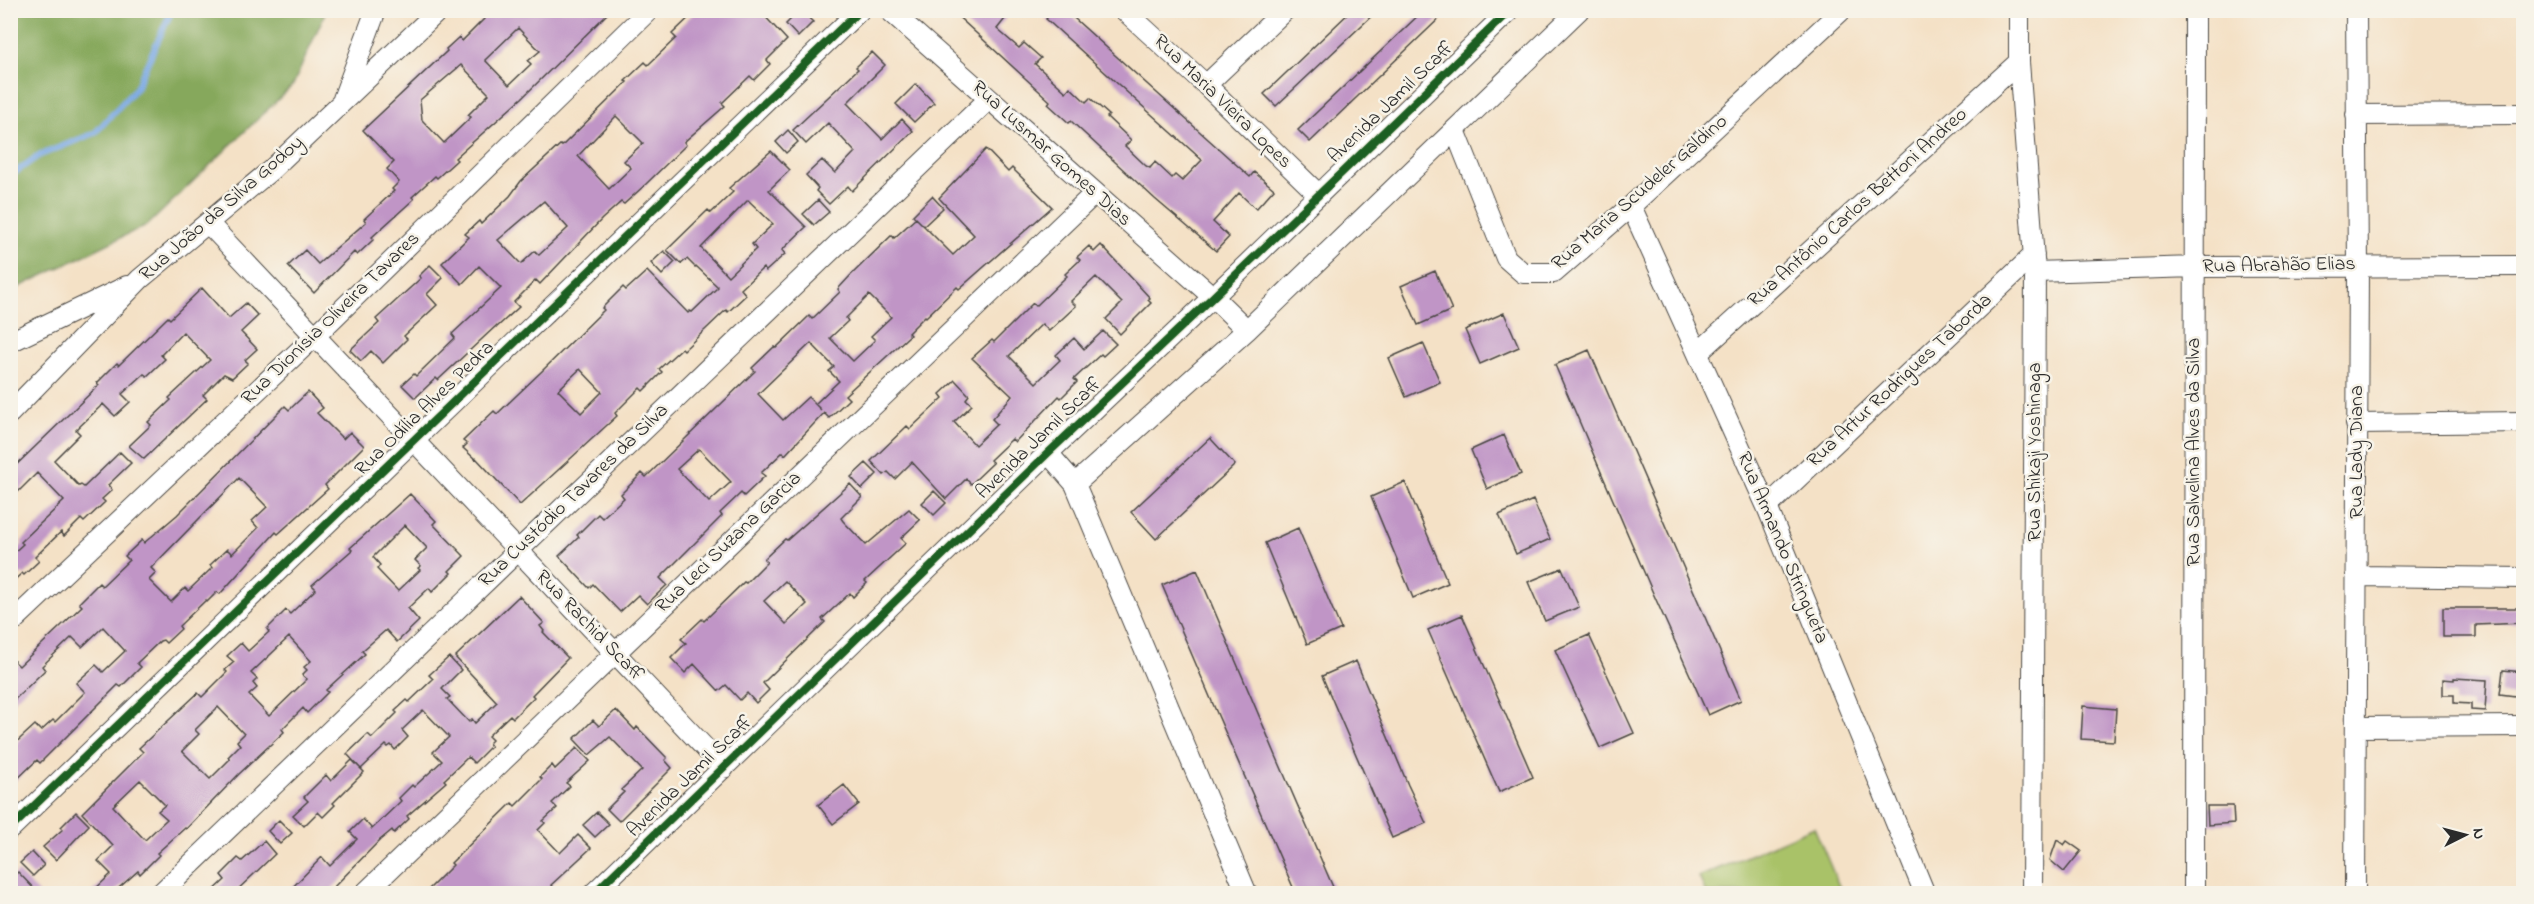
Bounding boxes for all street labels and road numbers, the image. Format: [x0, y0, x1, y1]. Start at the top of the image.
street label: Rua Maria Vieira Lopes [1146, 28, 1298, 176]
street label: Avenida Jamil Scaff [1322, 35, 1461, 171]
street label: Rua Lusmar Gomes Dias [965, 74, 1137, 234]
street label: Rua Antônio Carlos Bettoni Andreo [1742, 101, 1974, 315]
street label: Rua Maria Scudeler Galdino [1545, 108, 1735, 278]
street label: Rua João da Silva Godoy [133, 129, 311, 289]
street label: Rua Dionísia Oliveira Tavares [235, 226, 427, 412]
street label: Rua Abrahão Elias [2202, 250, 2356, 282]
street label: Rua Artur Rodrigues Taborda [1801, 287, 2000, 476]
street label: Rua Odília Alves Pedra [348, 334, 502, 484]
street label: Rua Salvelina Alves da Silva [2180, 338, 2209, 566]
street label: Rua Shikaji Yoshinaga [2021, 362, 2051, 542]
street label: Avenida Jamil Scaff [970, 371, 1109, 507]
street label: Rua Lady Diana [2343, 385, 2372, 519]
street label: Rua Custódio Tavares da Silva [472, 397, 676, 595]
street label: Rua Armando Stringueta [1728, 448, 1836, 649]
street label: Rua Leci Suzana Garcia [649, 465, 809, 621]
street label: Rua Rachid Scaff [528, 564, 650, 689]
street label: Avenida Jamil Scaff [621, 709, 760, 845]

